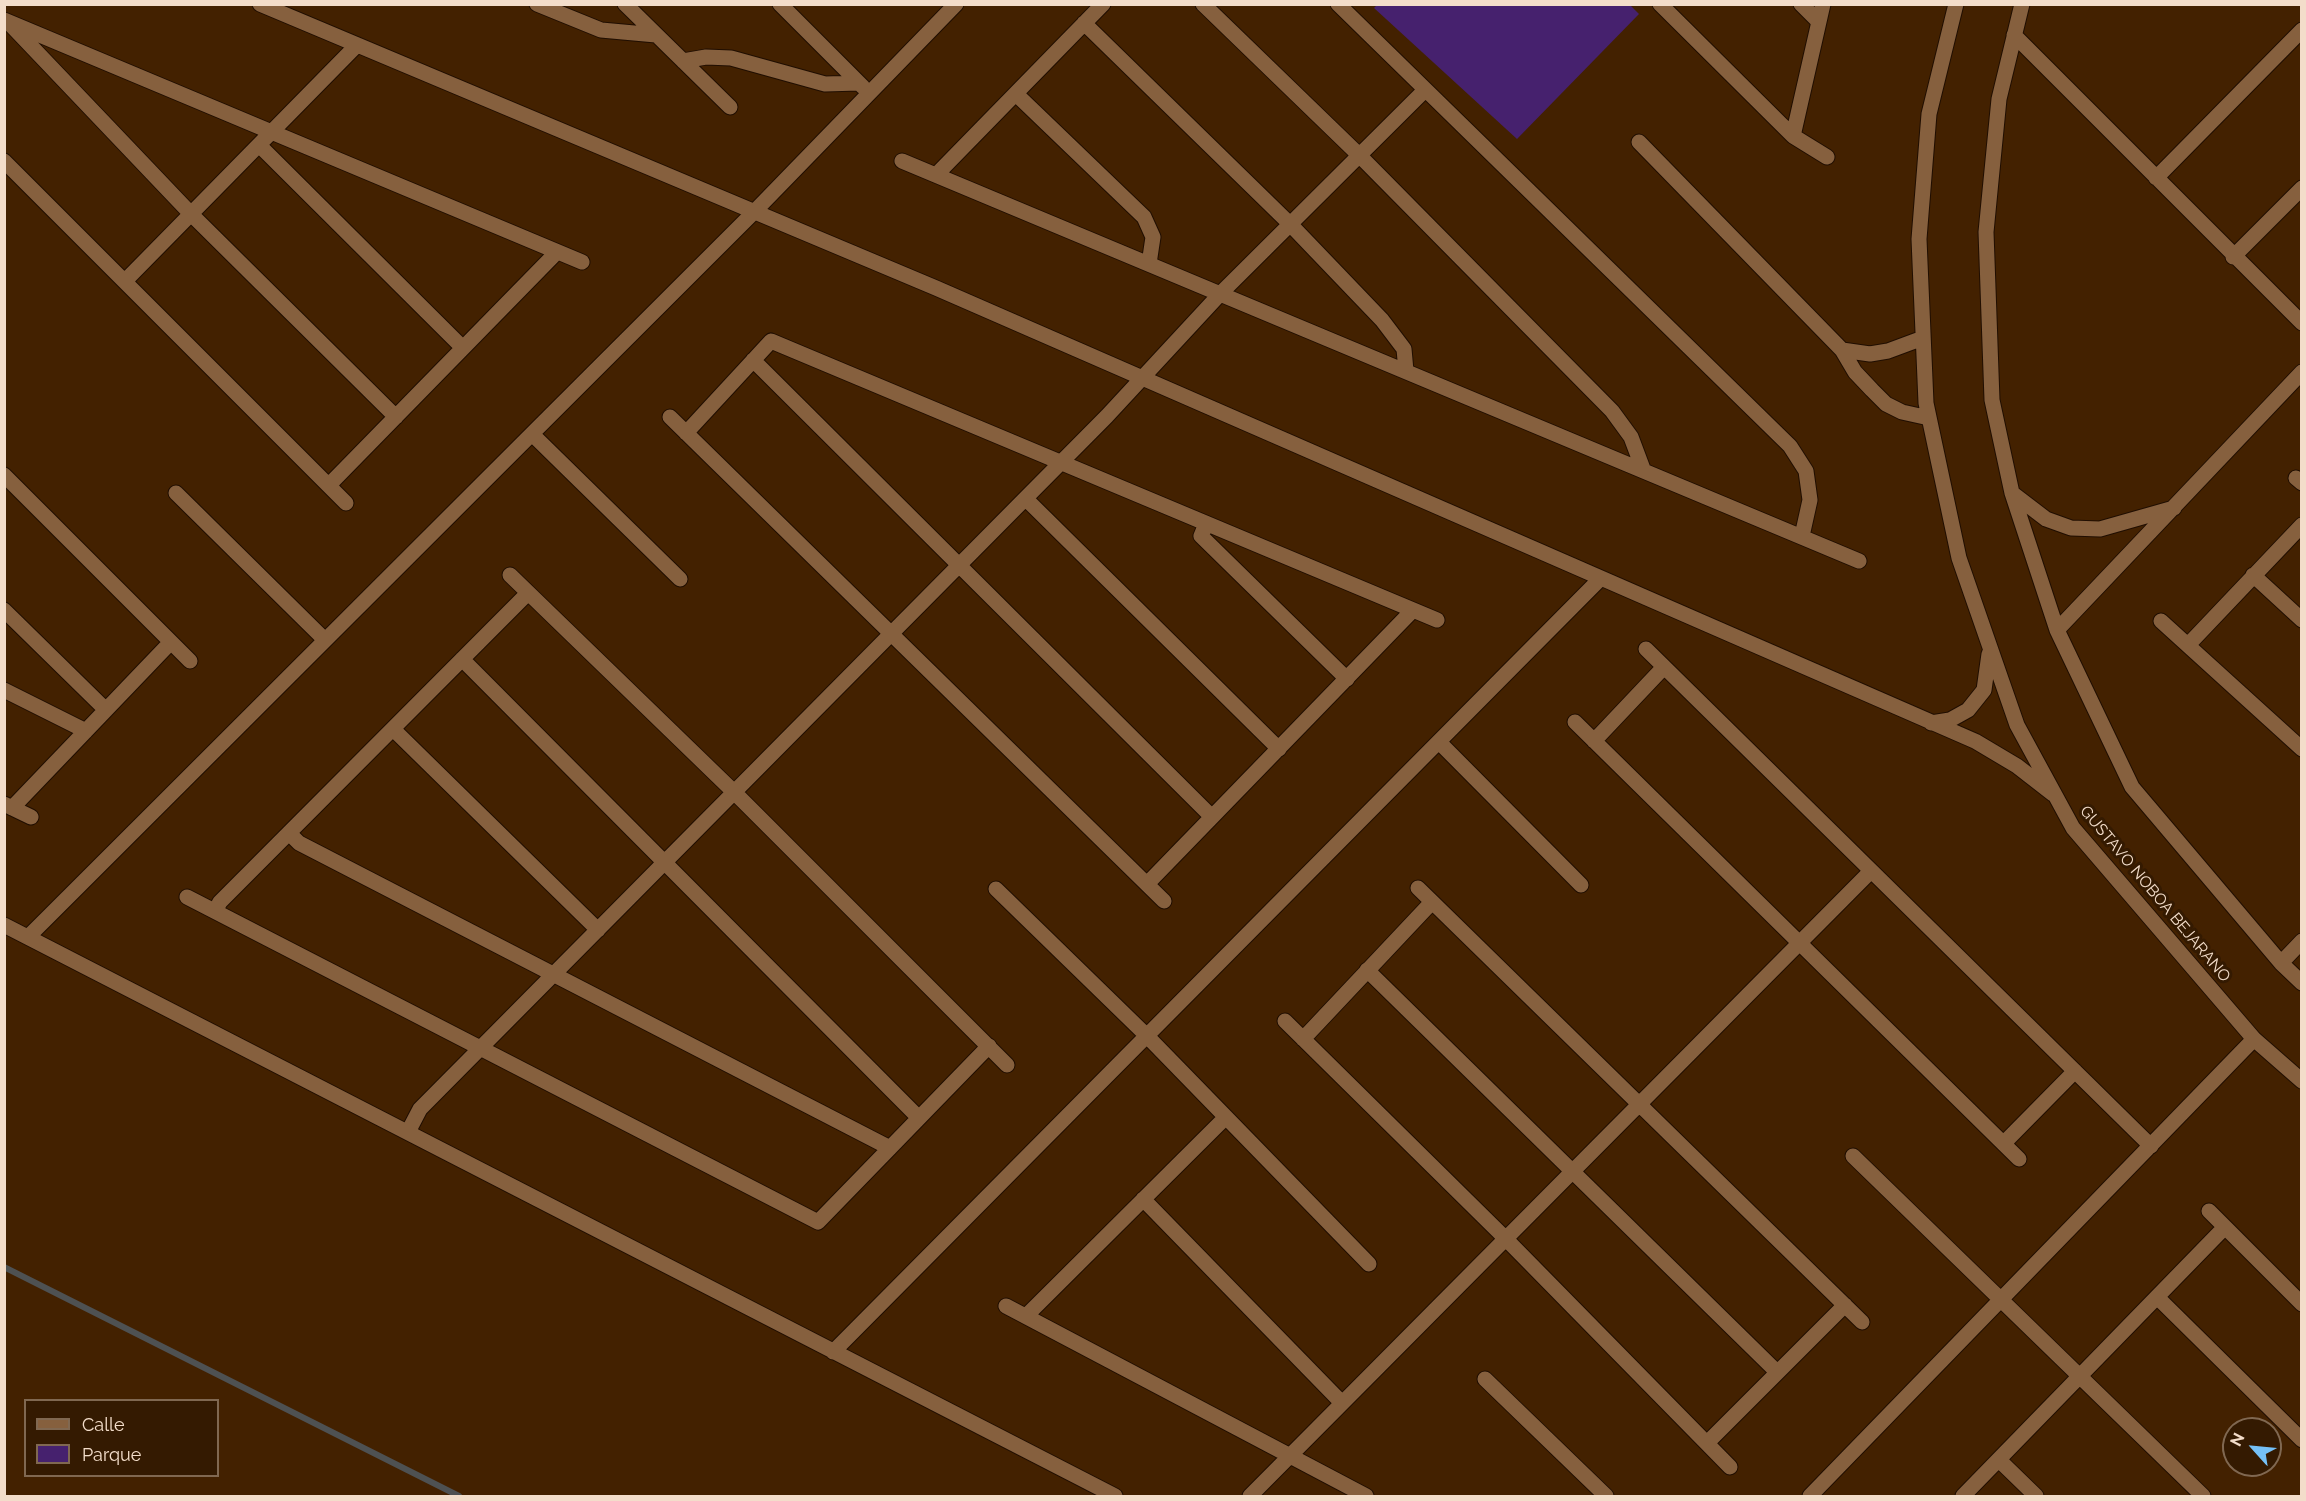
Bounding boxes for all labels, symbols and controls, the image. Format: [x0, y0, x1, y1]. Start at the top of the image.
street label: GUSTAVO NOBOA BEJARANO [2076, 802, 2234, 986]
legend [24, 1399, 219, 1477]
text: Calle [82, 1414, 125, 1435]
north arrow [2222, 1417, 2282, 1477]
text: N [2226, 1430, 2249, 1449]
text: Parque [82, 1444, 141, 1465]

